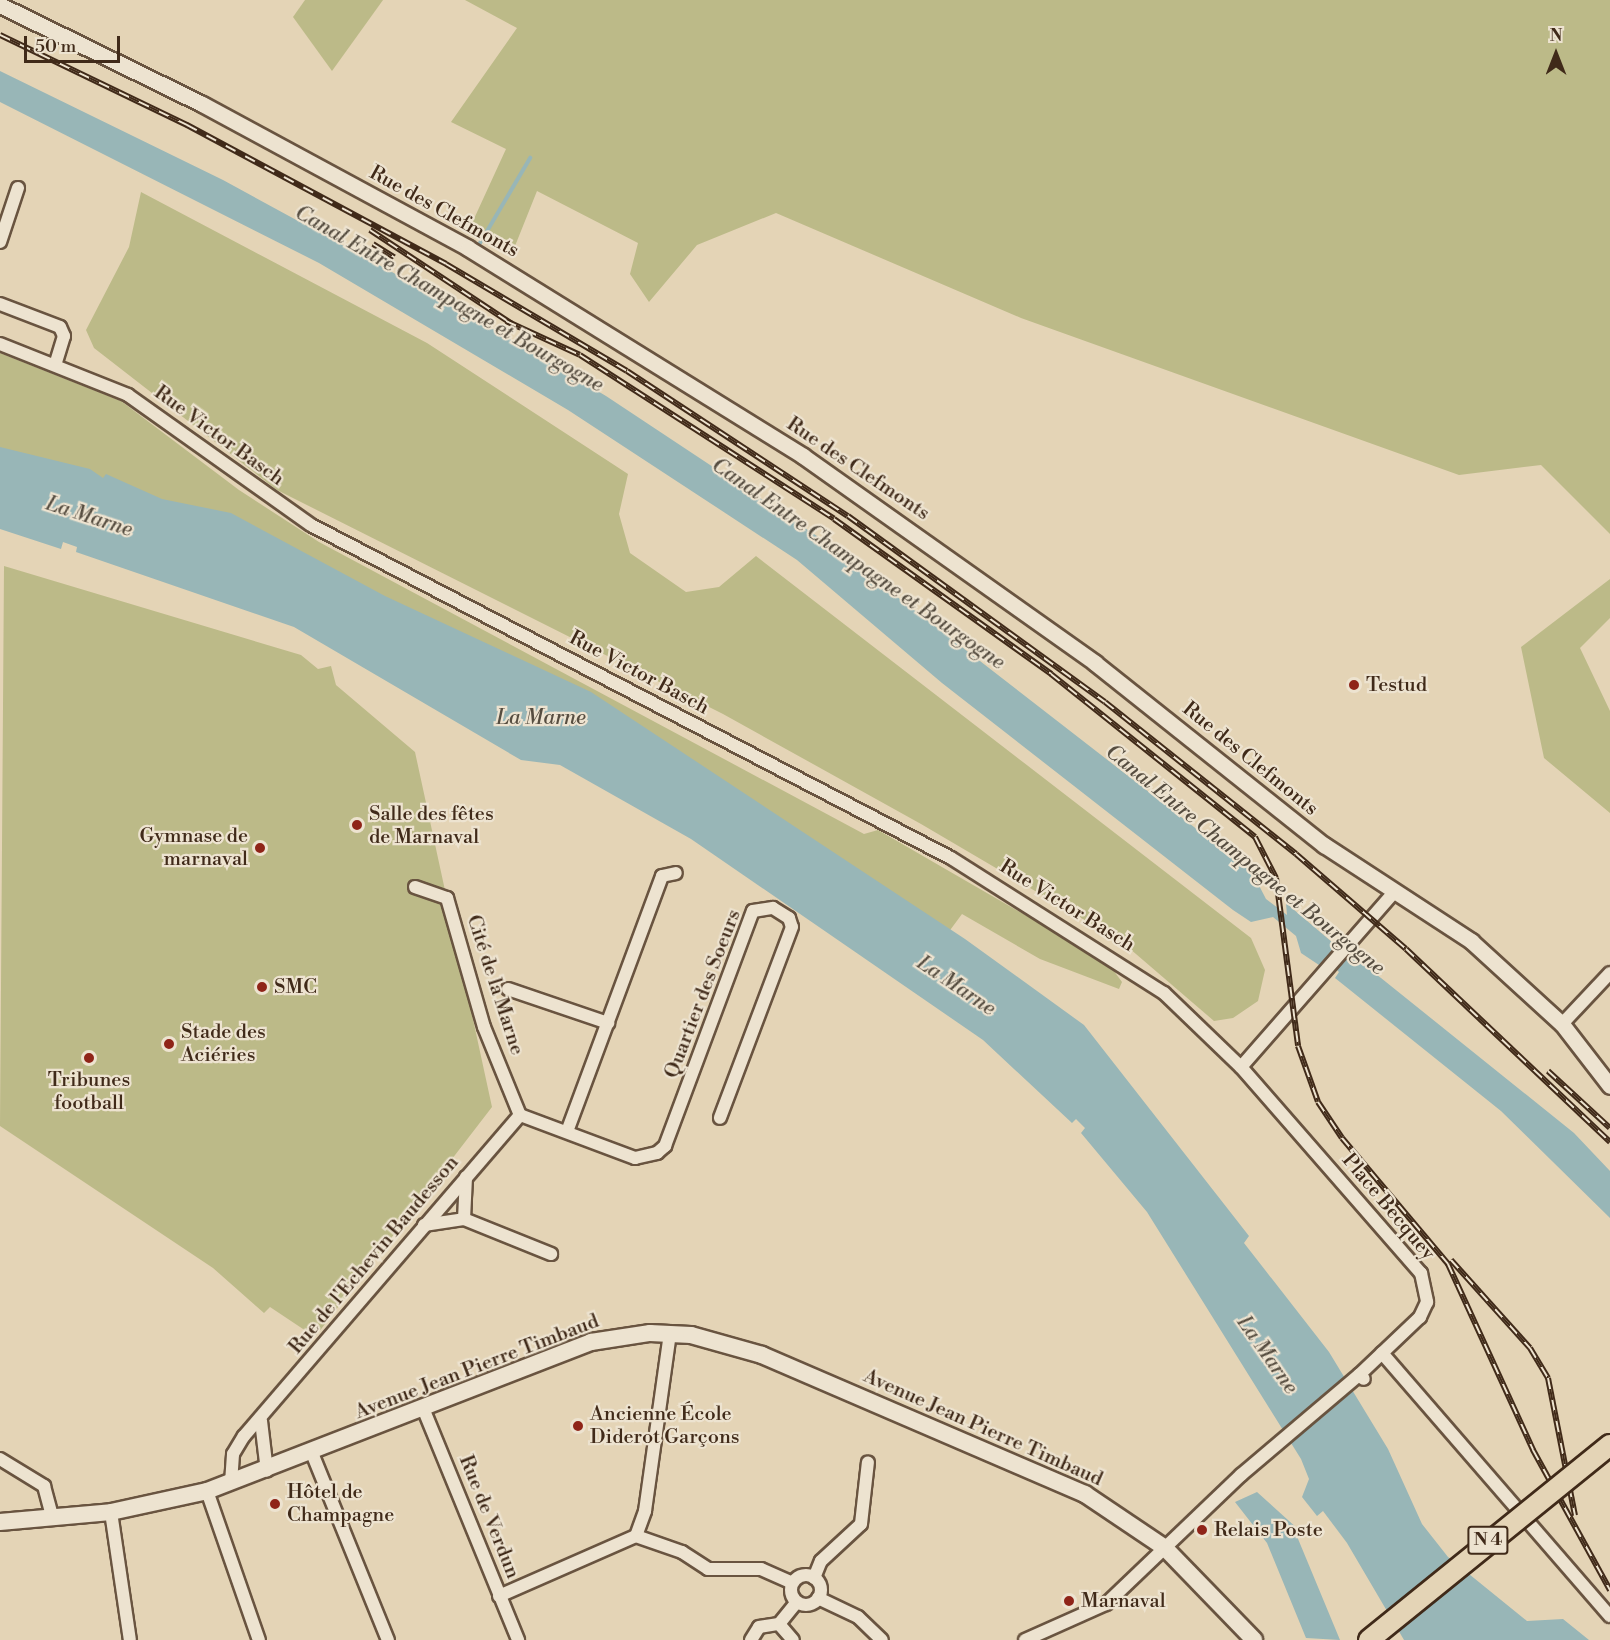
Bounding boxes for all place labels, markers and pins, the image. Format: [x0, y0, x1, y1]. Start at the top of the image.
place label: Testud [1366, 673, 1427, 697]
marker: Testud [1347, 678, 1361, 692]
place label: Salle des fêtes de Marnaval [369, 802, 494, 849]
marker: Salle des fêtes de Marnaval [350, 818, 364, 832]
place label: Gymnase de marnaval [140, 825, 248, 872]
marker: Gymnase de marnaval [253, 841, 267, 855]
place label: SMC [274, 975, 317, 999]
marker: SMC [255, 980, 269, 994]
place label: Stade des Aciéries [181, 1020, 266, 1067]
marker: Stade des Aciéries [162, 1037, 176, 1051]
marker: Tribunes football [82, 1051, 96, 1065]
place label: Tribunes football [48, 1068, 130, 1115]
place label: Ancienne École Diderot Garçons [590, 1402, 740, 1449]
marker: Ancienne École Diderot Garçons [571, 1419, 585, 1433]
place label: Hôtel de Champagne [287, 1480, 394, 1527]
marker: Hôtel de Champagne [268, 1497, 282, 1511]
place label: Relais Poste [1214, 1518, 1323, 1542]
marker: Relais Poste [1195, 1523, 1209, 1537]
place label: Marnaval [1081, 1589, 1166, 1613]
marker: Marnaval [1062, 1594, 1076, 1608]

